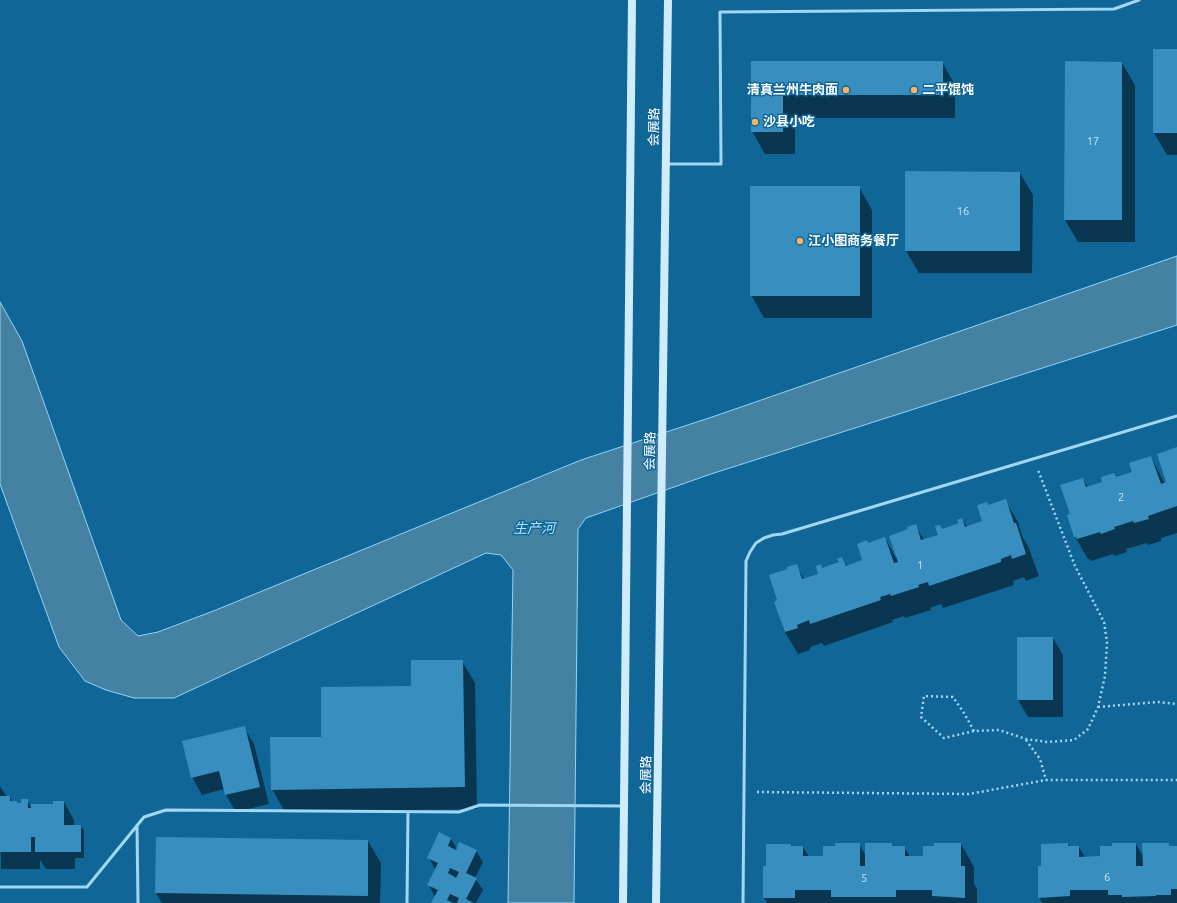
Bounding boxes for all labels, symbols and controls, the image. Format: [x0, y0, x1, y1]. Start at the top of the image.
place label: 清真兰州牛肉面 [747, 82, 838, 98]
place label: 二平馄饨 [922, 82, 974, 98]
marker: 清真兰州牛肉面 [841, 85, 851, 95]
marker: 二平馄饨 [909, 85, 919, 95]
street label: 会展路 [646, 107, 662, 147]
place label: 沙县小吃 [763, 114, 815, 130]
marker: 沙县小吃 [750, 117, 760, 127]
house number: 17 [1087, 134, 1099, 148]
house number: 16 [957, 204, 969, 218]
place label: 江小图商务餐厅 [808, 233, 899, 249]
marker: 江小图商务餐厅 [795, 236, 805, 246]
street label: 会展路 [642, 431, 658, 471]
house number: 2 [1118, 490, 1124, 504]
water label: 生产河 [513, 520, 555, 536]
house number: 1 [917, 558, 923, 572]
street label: 会展路 [638, 755, 654, 795]
house number: 6 [1104, 870, 1110, 884]
house number: 5 [861, 871, 867, 885]

